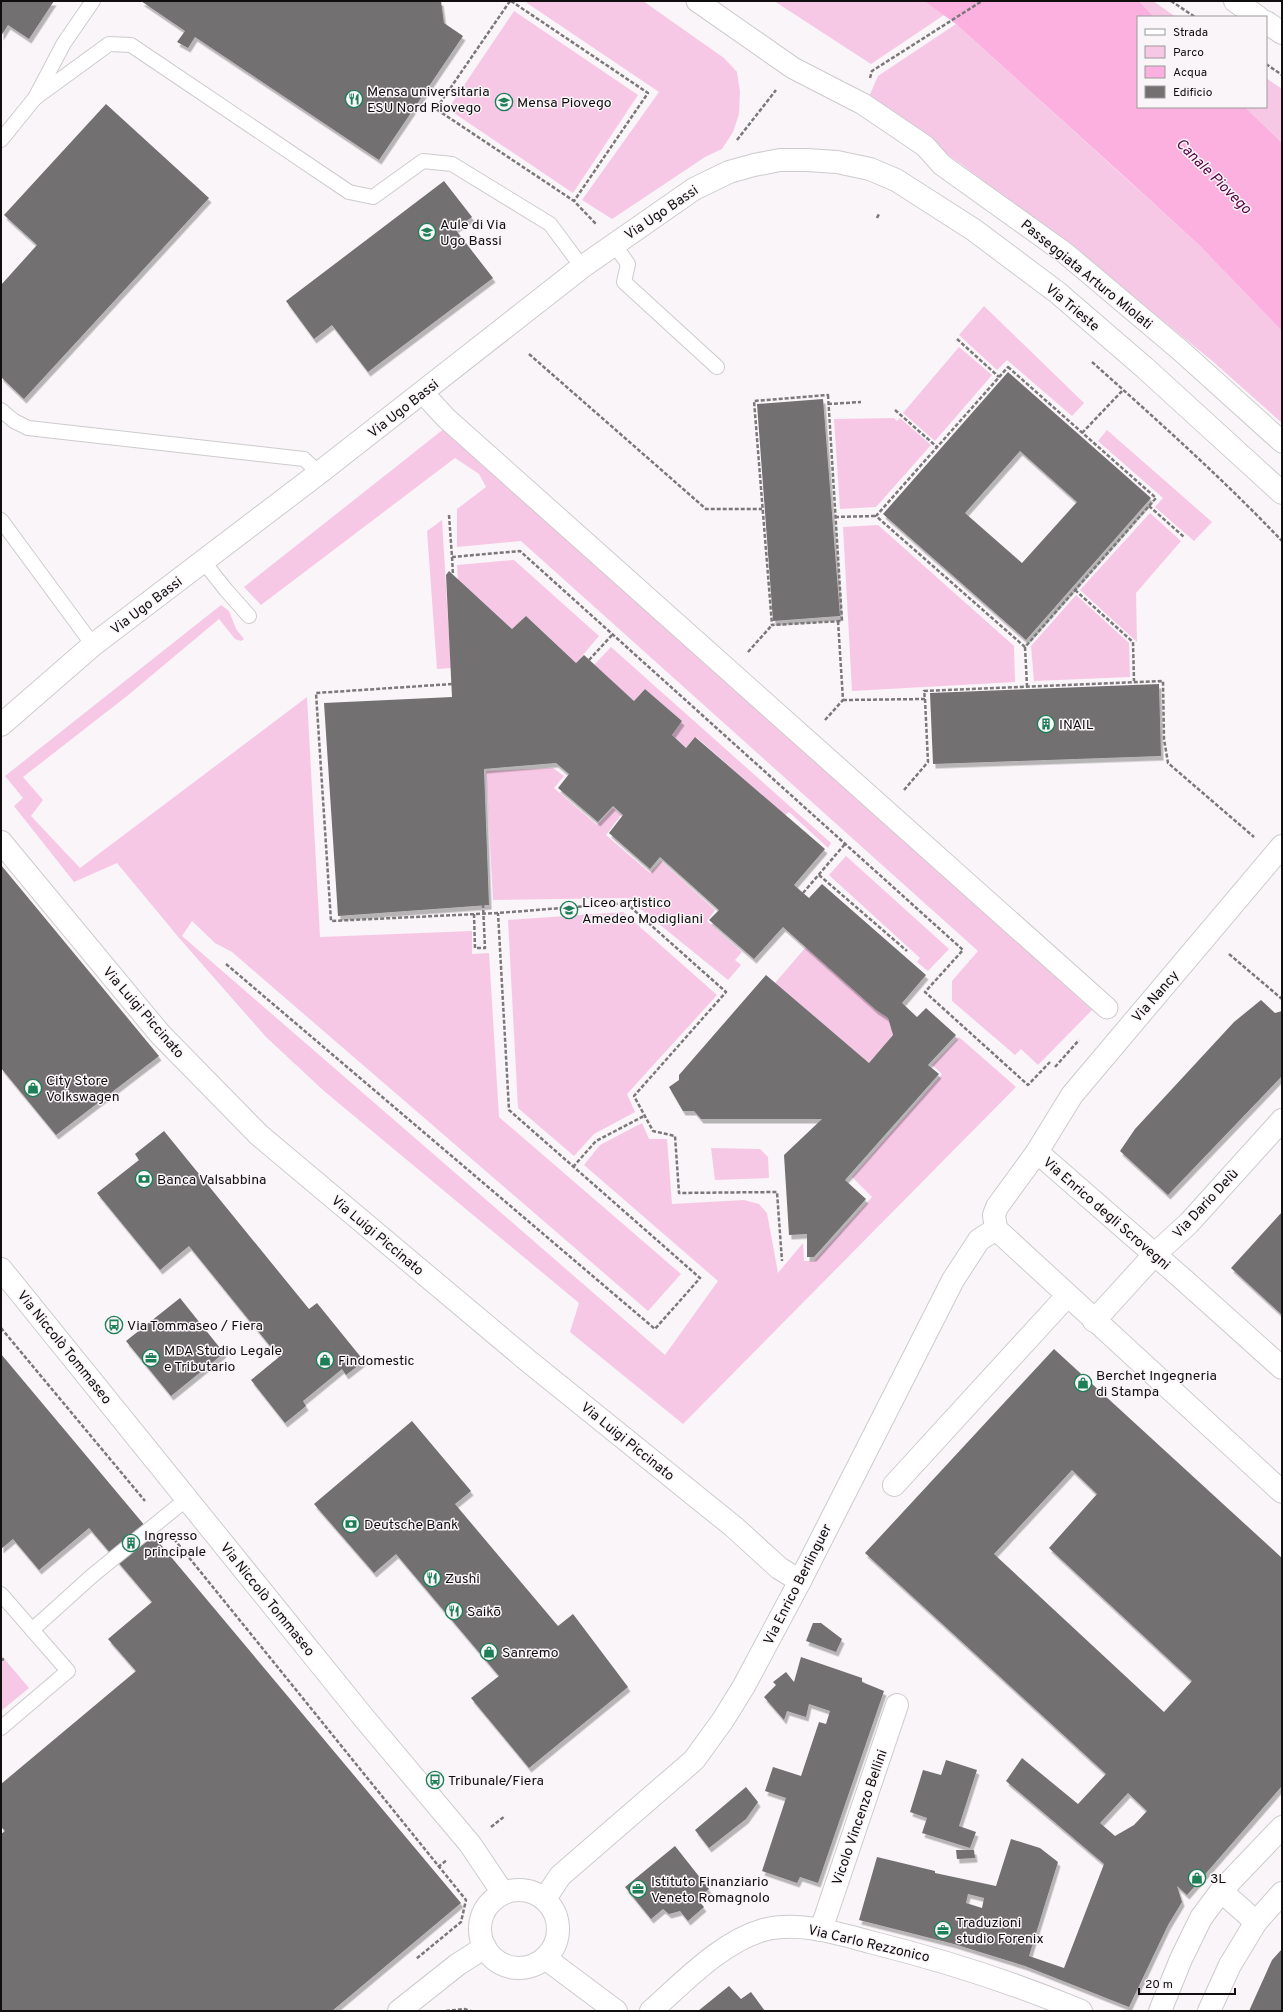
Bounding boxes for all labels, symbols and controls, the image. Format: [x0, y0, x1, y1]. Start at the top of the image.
legend [1137, 16, 1267, 108]
text: Strada [1173, 25, 1208, 41]
text: Parco [1173, 45, 1204, 61]
text: Acqua [1173, 65, 1207, 81]
place label: Mensa universitaria ESU Nord Piovego [367, 84, 490, 117]
text: Edificio [1173, 85, 1213, 101]
restaurant icon: Mensa universitaria ESU Nord Piovego [344, 89, 364, 109]
school or university icon: Mensa Piovego [494, 92, 514, 112]
place label: Mensa Piovego [517, 95, 612, 112]
water label: Canale Piovego [1171, 135, 1255, 219]
street label: Via Ugo Bassi [622, 182, 702, 244]
place label: Aule di Via Ugo Bassi [440, 217, 506, 250]
street label: Passeggiata Arturo Miolati [1017, 217, 1155, 334]
school or university icon: Aule di Via Ugo Bassi [417, 222, 437, 242]
street label: Via Trieste [1042, 281, 1102, 336]
street label: Via Ugo Bassi [365, 376, 443, 442]
street label: Via Ugo Bassi [108, 574, 186, 639]
building icon: INAIL [1036, 714, 1056, 734]
place label: INAIL [1059, 717, 1094, 734]
place label: Liceo artistico Amedeo Modigliani [582, 895, 703, 928]
school or university icon: Liceo artistico Amedeo Modigliani [559, 900, 579, 920]
street label: Via Luigi Piccinato [99, 964, 187, 1062]
street label: Via Nancy [1129, 968, 1183, 1026]
place label: City Store Volkswagen [46, 1073, 120, 1106]
shop icon: City Store Volkswagen [23, 1078, 43, 1098]
street label: Via Enrico degli Scrovegni [1039, 1154, 1173, 1274]
street label: Via Dario Delù [1170, 1166, 1243, 1242]
bank icon: Banca Valsabbina [134, 1169, 154, 1189]
place label: Banca Valsabbina [157, 1172, 266, 1189]
street label: Via Luigi Piccinato [327, 1193, 427, 1280]
street label: Via Niccolò Tommaseo [13, 1288, 115, 1408]
bus stop icon: Via Tommaseo / Fiera [104, 1315, 124, 1335]
place label: Via Tommaseo / Fiera [127, 1318, 263, 1335]
place label: MDA Studio Legale e Tributario [164, 1343, 282, 1376]
office icon: MDA Studio Legale e Tributario [141, 1348, 161, 1368]
shop icon: Findomestic [315, 1350, 335, 1370]
place label: Findomestic [338, 1353, 415, 1370]
place label: Berchet Ingegneria di Stampa [1096, 1368, 1217, 1401]
shop icon: Berchet Ingegneria di Stampa [1073, 1373, 1093, 1393]
street label: Via Luigi Piccinato [577, 1399, 677, 1485]
bank icon: Deutsche Bank [341, 1514, 361, 1534]
place label: Deutsche Bank [364, 1517, 459, 1534]
street label: Via Enrico Berlinguer [760, 1521, 836, 1648]
place label: Ingresso principale [144, 1528, 206, 1561]
building icon: Ingresso principale [121, 1533, 141, 1553]
street label: Via Niccolò Tommaseo [216, 1540, 318, 1660]
restaurant icon: Zushi [422, 1568, 442, 1588]
place label: Zushi [445, 1571, 480, 1588]
restaurant icon: Saikō [444, 1601, 464, 1621]
place label: Saikō [467, 1604, 501, 1621]
shop icon: Sanremo [479, 1642, 499, 1662]
place label: Sanremo [502, 1645, 559, 1662]
street label: Vicolo Vincenzo Bellini [829, 1747, 892, 1888]
bus stop icon: Tribunale/Fiera [425, 1770, 445, 1790]
place label: Tribunale/Fiera [448, 1773, 544, 1790]
shop icon: 3L [1187, 1868, 1207, 1888]
place label: 3L [1210, 1871, 1226, 1888]
place label: Istituto Finanziario Veneto Romagnolo [651, 1874, 770, 1907]
office icon: Istituto Finanziario Veneto Romagnolo [628, 1879, 648, 1899]
place label: Traduzioni studio Forenix [956, 1915, 1044, 1948]
office icon: Traduzioni studio Forenix [933, 1920, 953, 1940]
street label: Via Carlo Rezzonico [806, 1922, 931, 1967]
scale bar [1139, 1970, 1235, 1996]
text: 20 m [1145, 1977, 1173, 1993]

